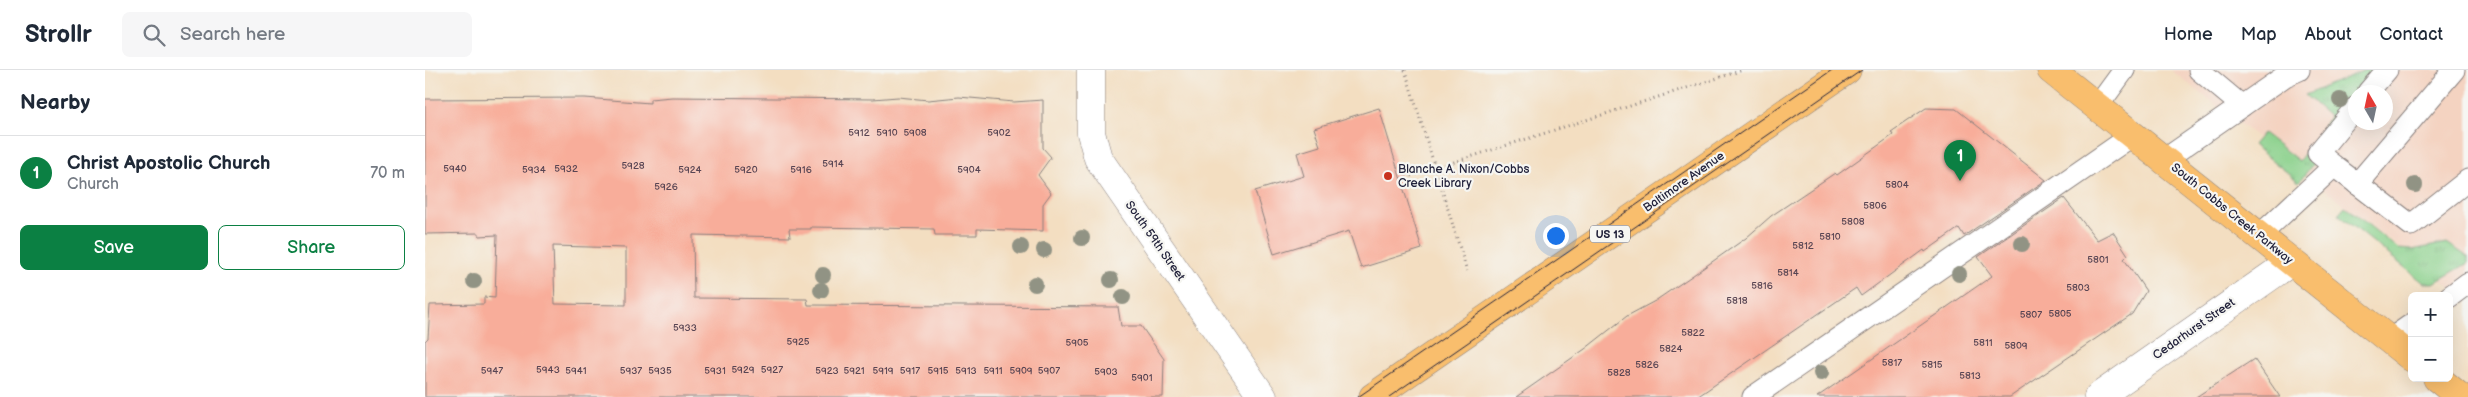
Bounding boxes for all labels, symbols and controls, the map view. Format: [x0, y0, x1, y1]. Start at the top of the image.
search box [122, 12, 472, 57]
text: Strollr [25, 20, 92, 49]
icon: search [140, 21, 168, 49]
text: Search here [180, 23, 285, 46]
text: Home [2164, 24, 2213, 45]
text: Map [2241, 24, 2277, 45]
text: About [2305, 24, 2352, 45]
text: Contact [2380, 24, 2443, 45]
north arrow [2348, 85, 2393, 130]
text: Nearby [20, 90, 90, 115]
house number: 5912 [848, 127, 870, 139]
house number: 5910 [876, 127, 898, 139]
house number: 5908 [903, 127, 927, 139]
house number: 5902 [987, 127, 1011, 139]
pin: 1 [1944, 140, 1976, 181]
street label: Baltimore Avenue [1641, 148, 1727, 216]
text: Christ Apostolic Church [67, 152, 270, 175]
house number: 5914 [822, 158, 844, 170]
house number: 5928 [621, 160, 645, 172]
street label: South Cobbs Creek Parkway [2168, 160, 2296, 268]
place label: Blanche A. Nixon/Cobbs Creek Library [1398, 162, 1529, 191]
house number: 5940 [443, 163, 467, 175]
house number: 5932 [554, 163, 578, 175]
text: 1 [33, 164, 39, 183]
text: 70 m [370, 164, 405, 183]
house number: 5934 [522, 164, 546, 176]
house number: 5924 [678, 164, 702, 176]
house number: 5920 [734, 164, 758, 176]
house number: 5916 [790, 164, 812, 176]
house number: 5904 [957, 164, 981, 176]
marker: Blanche A. Nixon/Cobbs Creek Library [1382, 170, 1394, 182]
text: Church [67, 175, 119, 194]
house number: 5804 [1885, 179, 1909, 191]
house number: 5926 [654, 181, 678, 193]
street label: South 59th Street [1122, 198, 1188, 284]
house number: 5806 [1863, 200, 1887, 212]
house number: 5808 [1841, 216, 1865, 228]
your location [1543, 223, 1569, 249]
button: Save [20, 225, 208, 270]
button: Share [218, 225, 405, 270]
road number: US 13 [1590, 226, 1630, 242]
house number: 5810 [1819, 231, 1841, 243]
house number: 5812 [1792, 240, 1814, 252]
house number: 5801 [2087, 254, 2109, 266]
house number: 5814 [1777, 267, 1799, 279]
house number: 5816 [1751, 280, 1773, 292]
house number: 5803 [2066, 282, 2090, 294]
map controls [2408, 292, 2453, 382]
button: + [2408, 292, 2453, 337]
house number: 5818 [1726, 295, 1748, 307]
street label: Cedarhurst Street [2150, 295, 2238, 363]
house number: 5805 [2048, 308, 2072, 320]
house number: 5807 [2020, 309, 2042, 321]
house number: 5933 [673, 322, 697, 334]
house number: 5822 [1681, 327, 1705, 339]
house number: 5925 [786, 336, 810, 348]
house number: 5905 [1065, 337, 1089, 349]
house number: 5811 [1973, 337, 1993, 349]
button: − [2408, 337, 2453, 382]
house number: 5809 [2004, 340, 2028, 352]
house number: 5824 [1659, 343, 1683, 355]
house number: 5817 [1882, 357, 1902, 369]
house number: 5826 [1635, 359, 1659, 371]
house number: 5815 [1921, 359, 1943, 371]
house number: 5943 [536, 364, 560, 376]
house number: 5929 [731, 364, 755, 376]
house number: 5927 [761, 364, 783, 376]
house number: 5947 [481, 365, 503, 377]
house number: 5941 [565, 365, 587, 377]
house number: 5937 [620, 365, 642, 377]
house number: 5935 [648, 365, 672, 377]
house number: 5931 [704, 365, 726, 377]
house number: 5923 [815, 365, 839, 377]
house number: 5921 [843, 365, 865, 377]
house number: 5919 [872, 365, 894, 377]
house number: 5917 [900, 365, 920, 377]
house number: 5915 [927, 365, 949, 377]
house number: 5913 [955, 365, 977, 377]
house number: 5911 [983, 365, 1003, 377]
house number: 5909 [1009, 365, 1033, 377]
house number: 5907 [1038, 365, 1060, 377]
house number: 5903 [1094, 366, 1118, 378]
house number: 5828 [1607, 367, 1631, 379]
house number: 5813 [1959, 370, 1981, 382]
house number: 5901 [1131, 372, 1153, 384]

